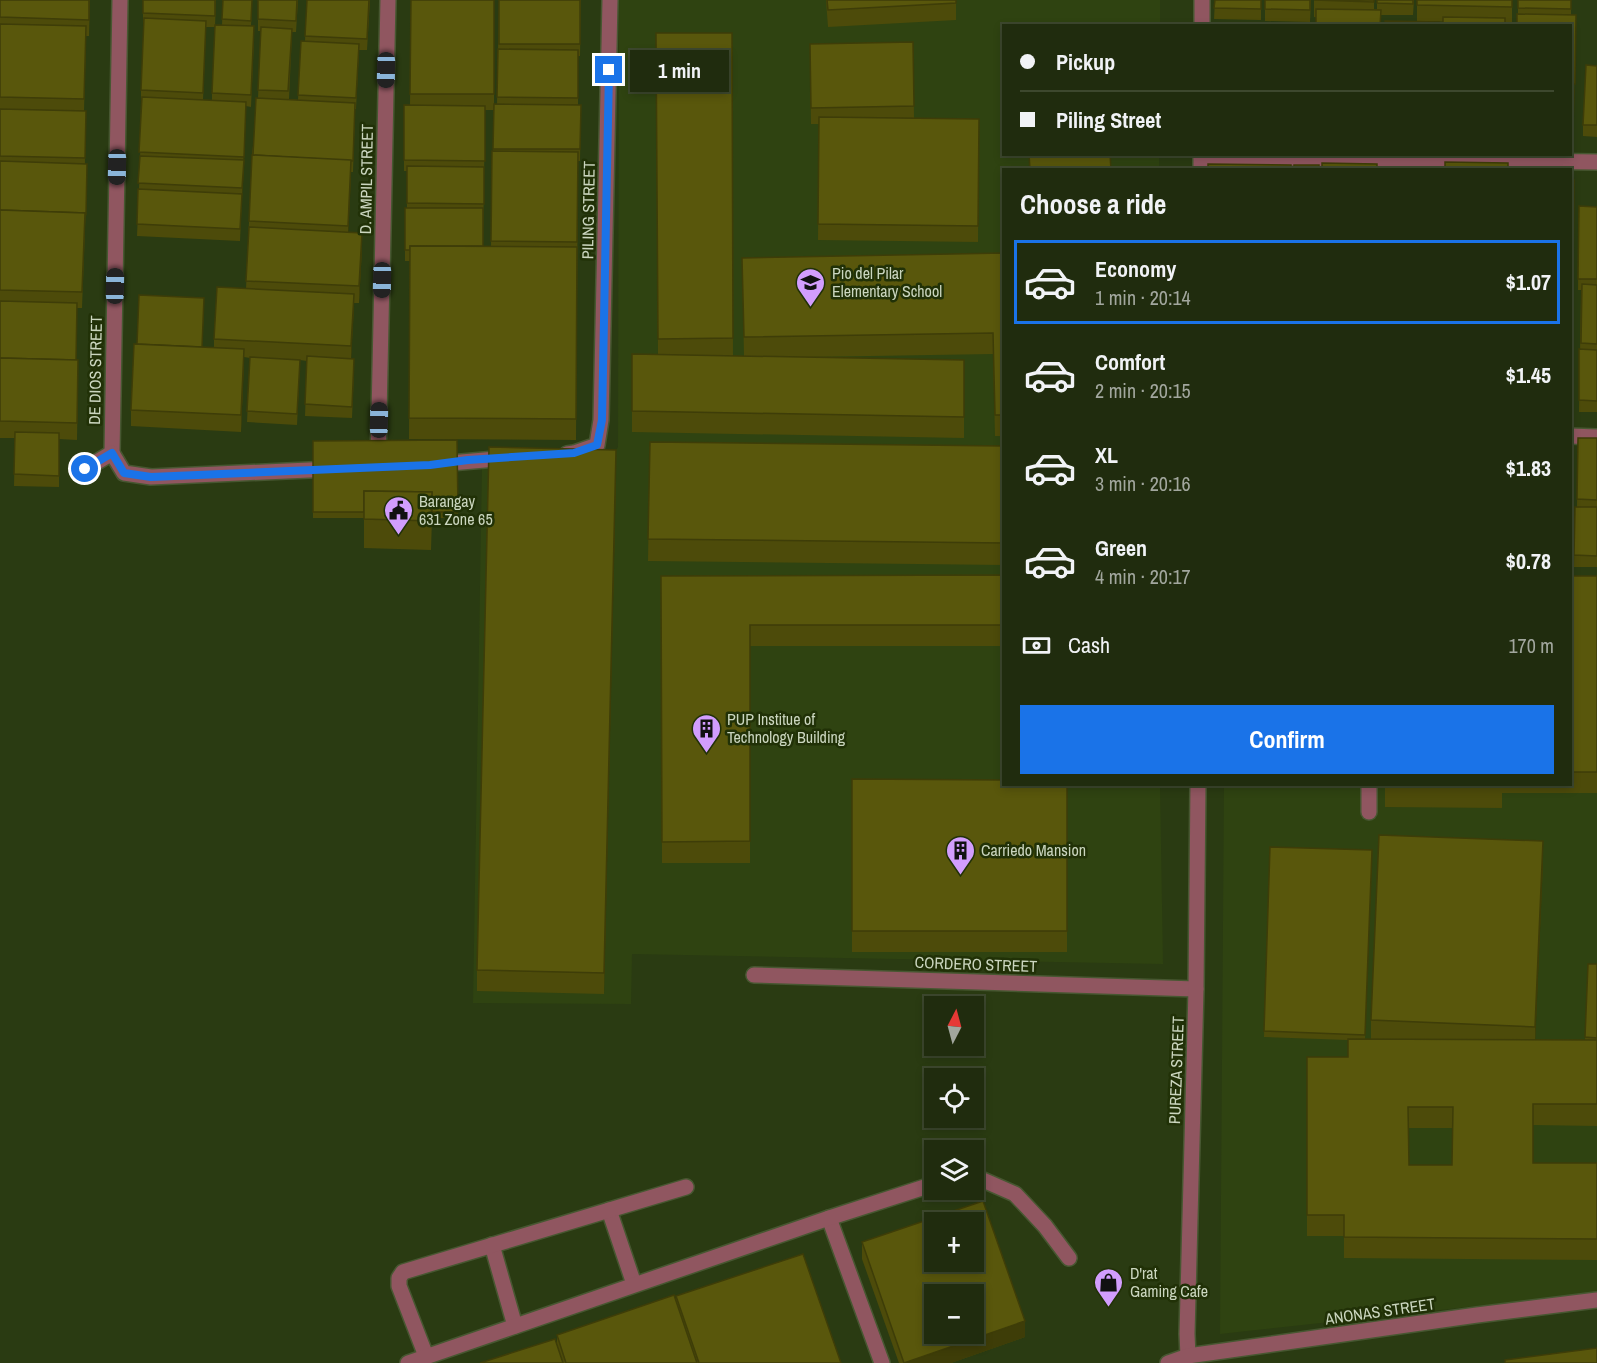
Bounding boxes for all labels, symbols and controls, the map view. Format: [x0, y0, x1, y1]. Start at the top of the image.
text: Pickup [1056, 47, 1115, 77]
callout: 1 min [630, 49, 729, 91]
car [377, 52, 395, 88]
route end [595, 56, 622, 83]
text: 1 min [658, 57, 701, 84]
text: Piling Street [1056, 105, 1161, 135]
street label: D. AMPIL STREET [354, 124, 378, 234]
car [108, 149, 126, 185]
street label: PILING STREET [576, 161, 600, 259]
text: Choose a ride [1020, 186, 1166, 222]
text: Economy [1095, 254, 1176, 284]
icon: car [1023, 255, 1077, 309]
car [373, 262, 391, 298]
place label: Pio del Pilar Elementary School [832, 262, 942, 302]
school or university icon: Pio del Pilar Elementary School [795, 266, 827, 308]
text: $1.07 [1506, 267, 1551, 297]
car [106, 268, 124, 304]
text: 1 min · 20:14 [1095, 284, 1191, 311]
street label: DE DIOS STREET [83, 315, 107, 425]
text: Comfort [1095, 347, 1165, 377]
icon: car [1023, 348, 1077, 402]
text: $1.45 [1506, 360, 1551, 390]
text: 2 min · 20:15 [1095, 377, 1191, 404]
car [370, 402, 388, 438]
text: XL [1095, 440, 1118, 470]
icon: car [1023, 441, 1077, 495]
text: $1.83 [1506, 453, 1551, 483]
route start [71, 455, 98, 482]
text: 3 min · 20:16 [1095, 470, 1191, 497]
place label: Barangay 631 Zone 65 [419, 490, 493, 530]
public building icon: Barangay 631 Zone 65 [382, 494, 414, 536]
text: Green [1095, 533, 1147, 563]
icon: car [1023, 534, 1077, 588]
text: $0.78 [1506, 546, 1551, 576]
text: 4 min · 20:17 [1095, 563, 1191, 590]
icon: cash [1020, 629, 1053, 662]
text: Cash [1068, 630, 1110, 660]
text: 170 m [1508, 632, 1554, 659]
button: Confirm [1020, 705, 1554, 774]
place label: PUP Institue of Technology Building [727, 708, 846, 748]
building icon: PUP Institue of Technology Building [690, 712, 722, 754]
building icon: Carriedo Mansion [944, 834, 976, 876]
place label: Carriedo Mansion [981, 839, 1086, 861]
street label: CORDERO STREET [914, 951, 1038, 977]
north arrow [924, 996, 984, 1056]
map controls [924, 996, 984, 1344]
street label: PUREZA STREET [1163, 1016, 1189, 1124]
button: locate [924, 1068, 984, 1128]
button: layers [924, 1140, 984, 1200]
button: + [924, 1212, 984, 1272]
place label: D'rat Gaming Cafe [1130, 1262, 1208, 1302]
shop icon: D'rat Gaming Cafe [1093, 1266, 1125, 1308]
button: − [924, 1284, 984, 1344]
street label: ANONAS STREET [1323, 1292, 1436, 1330]

